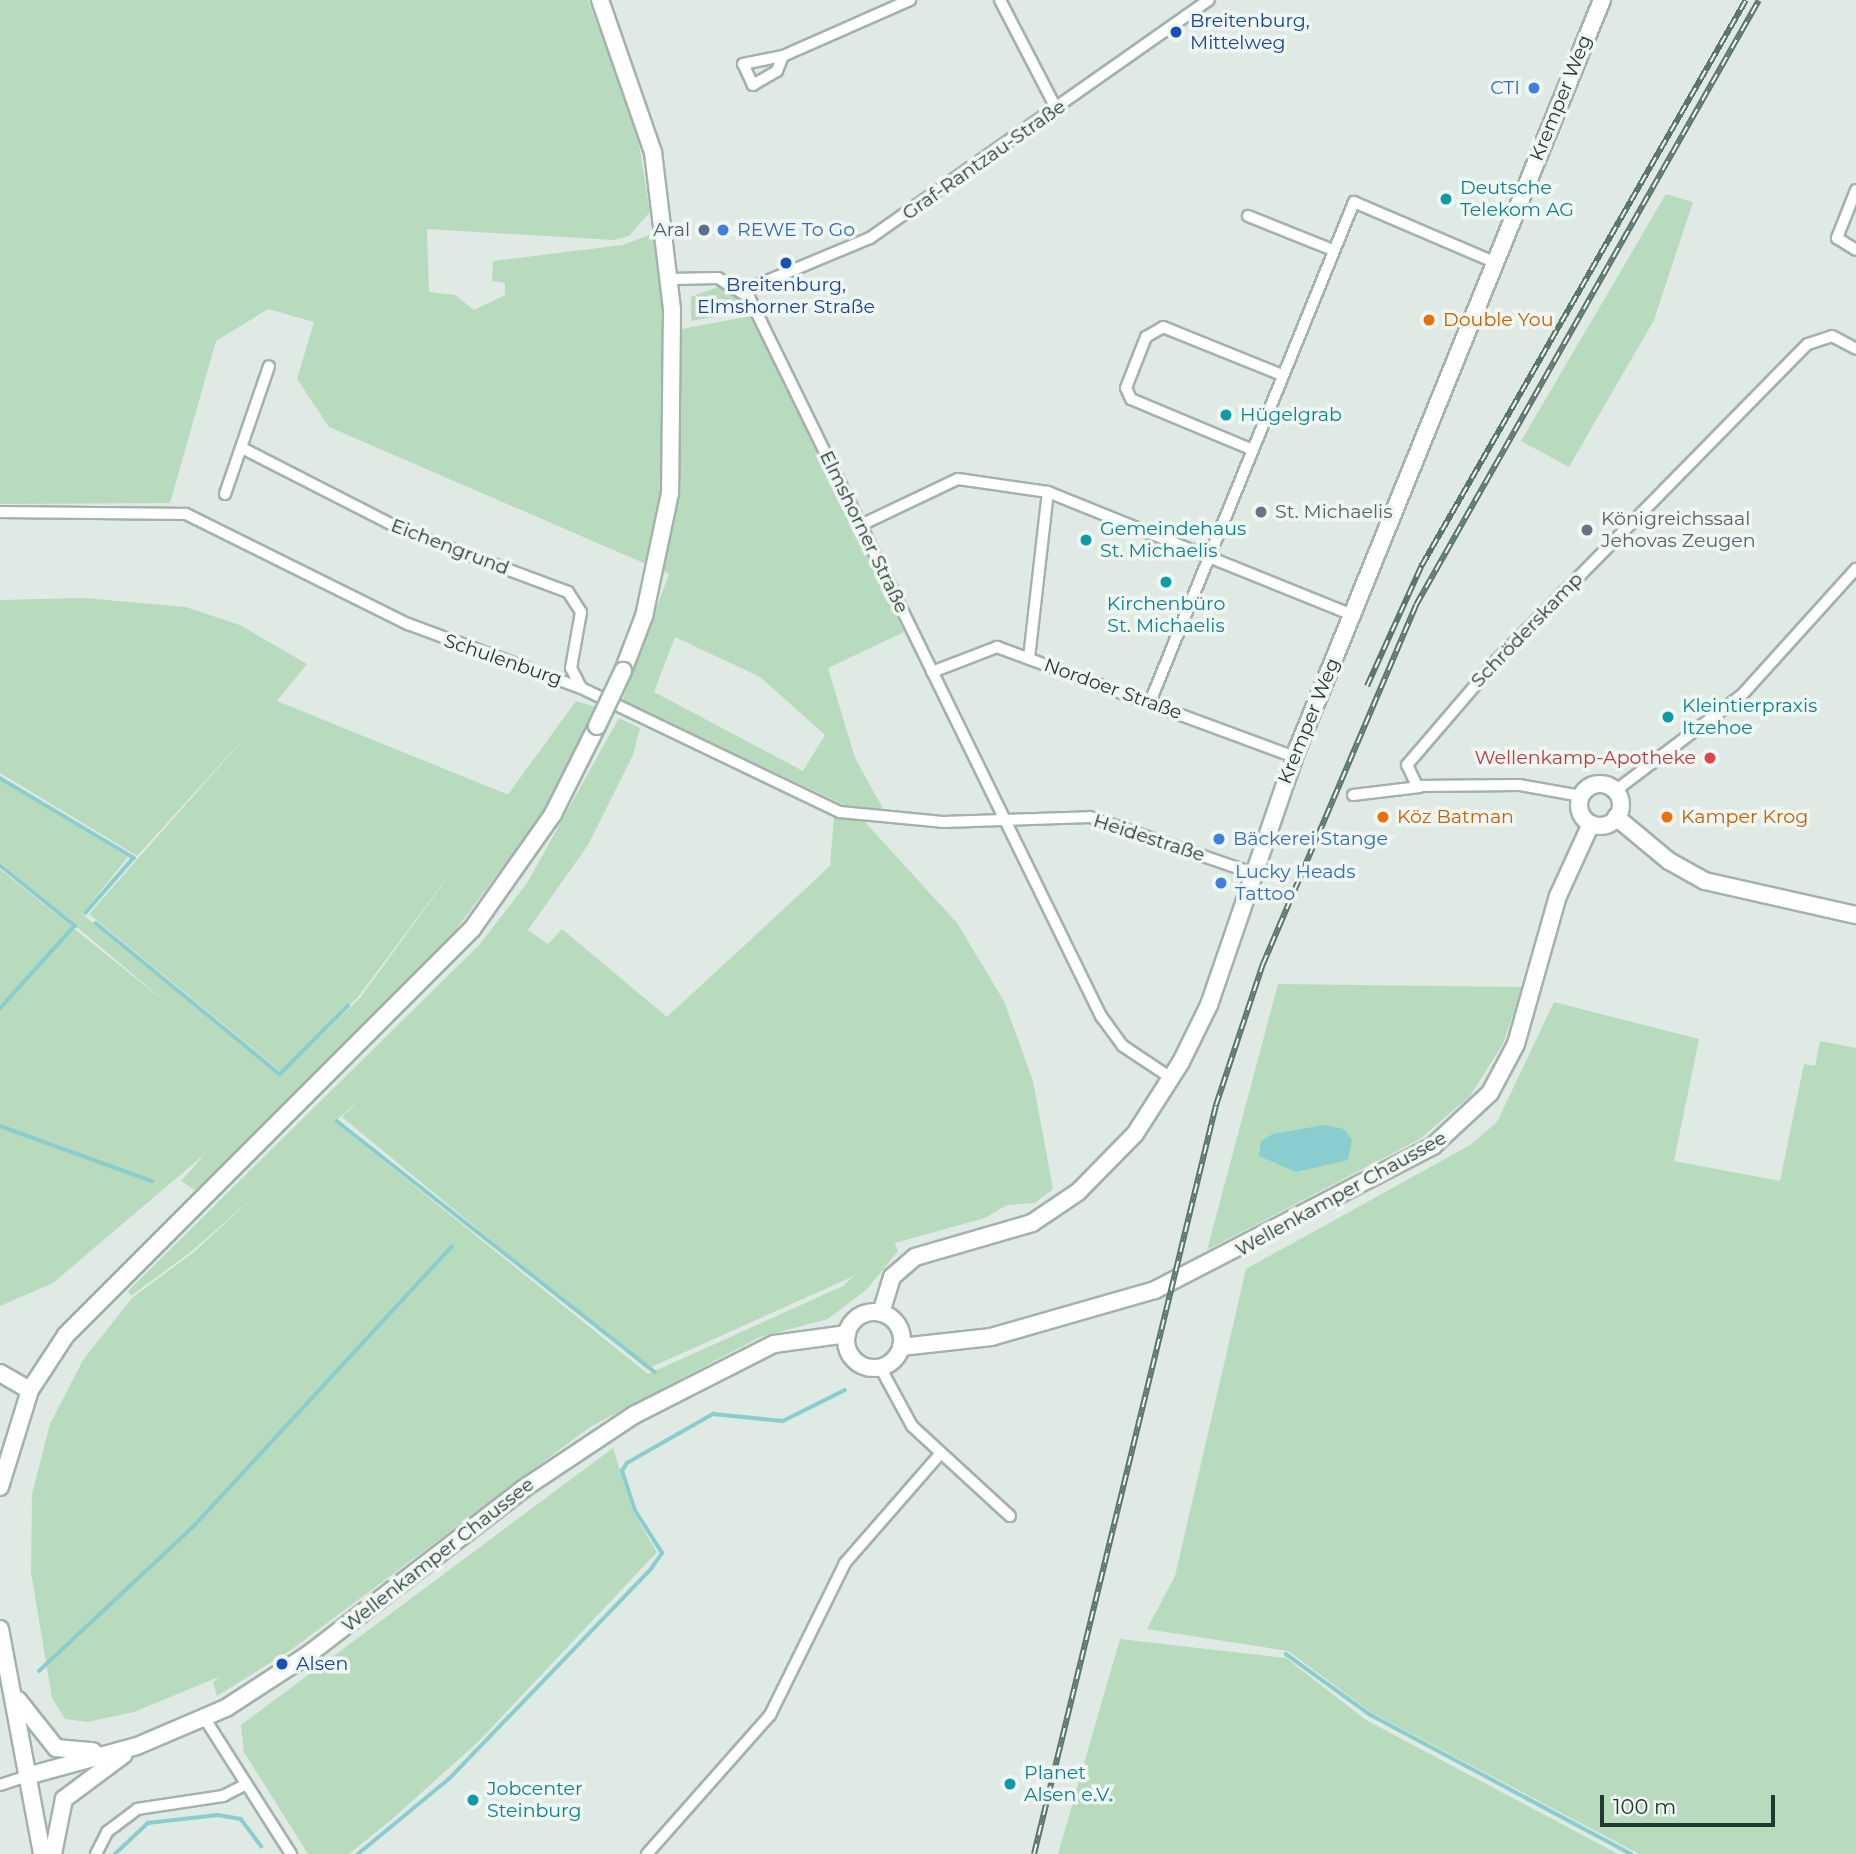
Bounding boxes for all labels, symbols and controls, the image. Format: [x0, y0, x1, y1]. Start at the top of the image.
place label: Breitenburg, Mittelweg [1190, 10, 1310, 54]
marker: Breitenburg, Mittelweg [1168, 24, 1184, 40]
street label: Kremper Weg [1525, 32, 1597, 164]
place label: CTI [1490, 77, 1520, 99]
marker: CTI [1526, 80, 1542, 96]
street label: Graf-Rantzau-Straße [898, 95, 1070, 225]
place label: Deutsche Telekom AG [1460, 177, 1574, 221]
marker: Deutsche Telekom AG [1438, 191, 1454, 207]
place label: Aral [653, 219, 690, 241]
place label: REWE To Go [737, 219, 855, 241]
marker: Aral [696, 222, 712, 238]
marker: REWE To Go [715, 222, 731, 238]
marker: Breitenburg, Elmshorner Straße [778, 255, 794, 271]
place label: Breitenburg, Elmshorner Straße [697, 274, 875, 318]
place label: Double You [1443, 309, 1553, 331]
marker: Double You [1421, 312, 1437, 328]
place label: Hügelgrab [1240, 404, 1342, 426]
marker: Hügelgrab [1218, 407, 1234, 423]
street label: Elmshorner Straße [815, 447, 913, 617]
place label: St. Michaelis [1275, 501, 1392, 523]
marker: St. Michaelis [1253, 504, 1269, 520]
place label: Königreichssaal Jehovas Zeugen [1601, 508, 1756, 552]
street label: Eichengrund [388, 514, 512, 580]
place label: Gemeindehaus St. Michaelis [1100, 518, 1246, 562]
marker: Königreichssaal Jehovas Zeugen [1579, 522, 1595, 538]
marker: Gemeindehaus St. Michaelis [1078, 532, 1094, 548]
street label: Schröderskamp [1466, 568, 1588, 692]
marker: Kirchenbüro St. Michaelis [1158, 574, 1174, 590]
place label: Kirchenbüro St. Michaelis [1107, 593, 1225, 637]
street label: Schulenburg [441, 629, 565, 691]
street label: Nordoer Straße [1041, 653, 1185, 725]
street label: Kremper Weg [1273, 655, 1345, 787]
place label: Kleintierpraxis Itzehoe [1682, 695, 1817, 739]
marker: Kleintierpraxis Itzehoe [1660, 709, 1676, 725]
place label: Wellenkamp-Apotheke [1474, 747, 1696, 769]
marker: Wellenkamp-Apotheke [1702, 750, 1718, 766]
place label: Köz Batman [1397, 806, 1514, 828]
place label: Kamper Krog [1681, 806, 1808, 828]
street label: Heidestraße [1091, 809, 1207, 867]
marker: Köz Batman [1375, 809, 1391, 825]
marker: Kamper Krog [1659, 809, 1675, 825]
place label: Bäckerei Stange [1233, 828, 1388, 850]
marker: Bäckerei Stange [1211, 831, 1227, 847]
place label: Lucky Heads Tattoo [1235, 861, 1356, 905]
marker: Lucky Heads Tattoo [1213, 875, 1229, 891]
street label: Wellenkamper Chaussee [1232, 1126, 1450, 1262]
street label: Wellenkamper Chaussee [337, 1473, 539, 1637]
place label: Alsen [296, 1653, 348, 1675]
marker: Alsen [274, 1656, 290, 1672]
place label: Planet Alsen e.V. [1024, 1762, 1113, 1806]
marker: Planet Alsen e.V. [1002, 1776, 1018, 1792]
place label: Jobcenter Steinburg [487, 1778, 583, 1822]
scale bar [1604, 1780, 1779, 1824]
marker: Jobcenter Steinburg [465, 1792, 481, 1808]
text: 100 m [1613, 1794, 1676, 1819]

